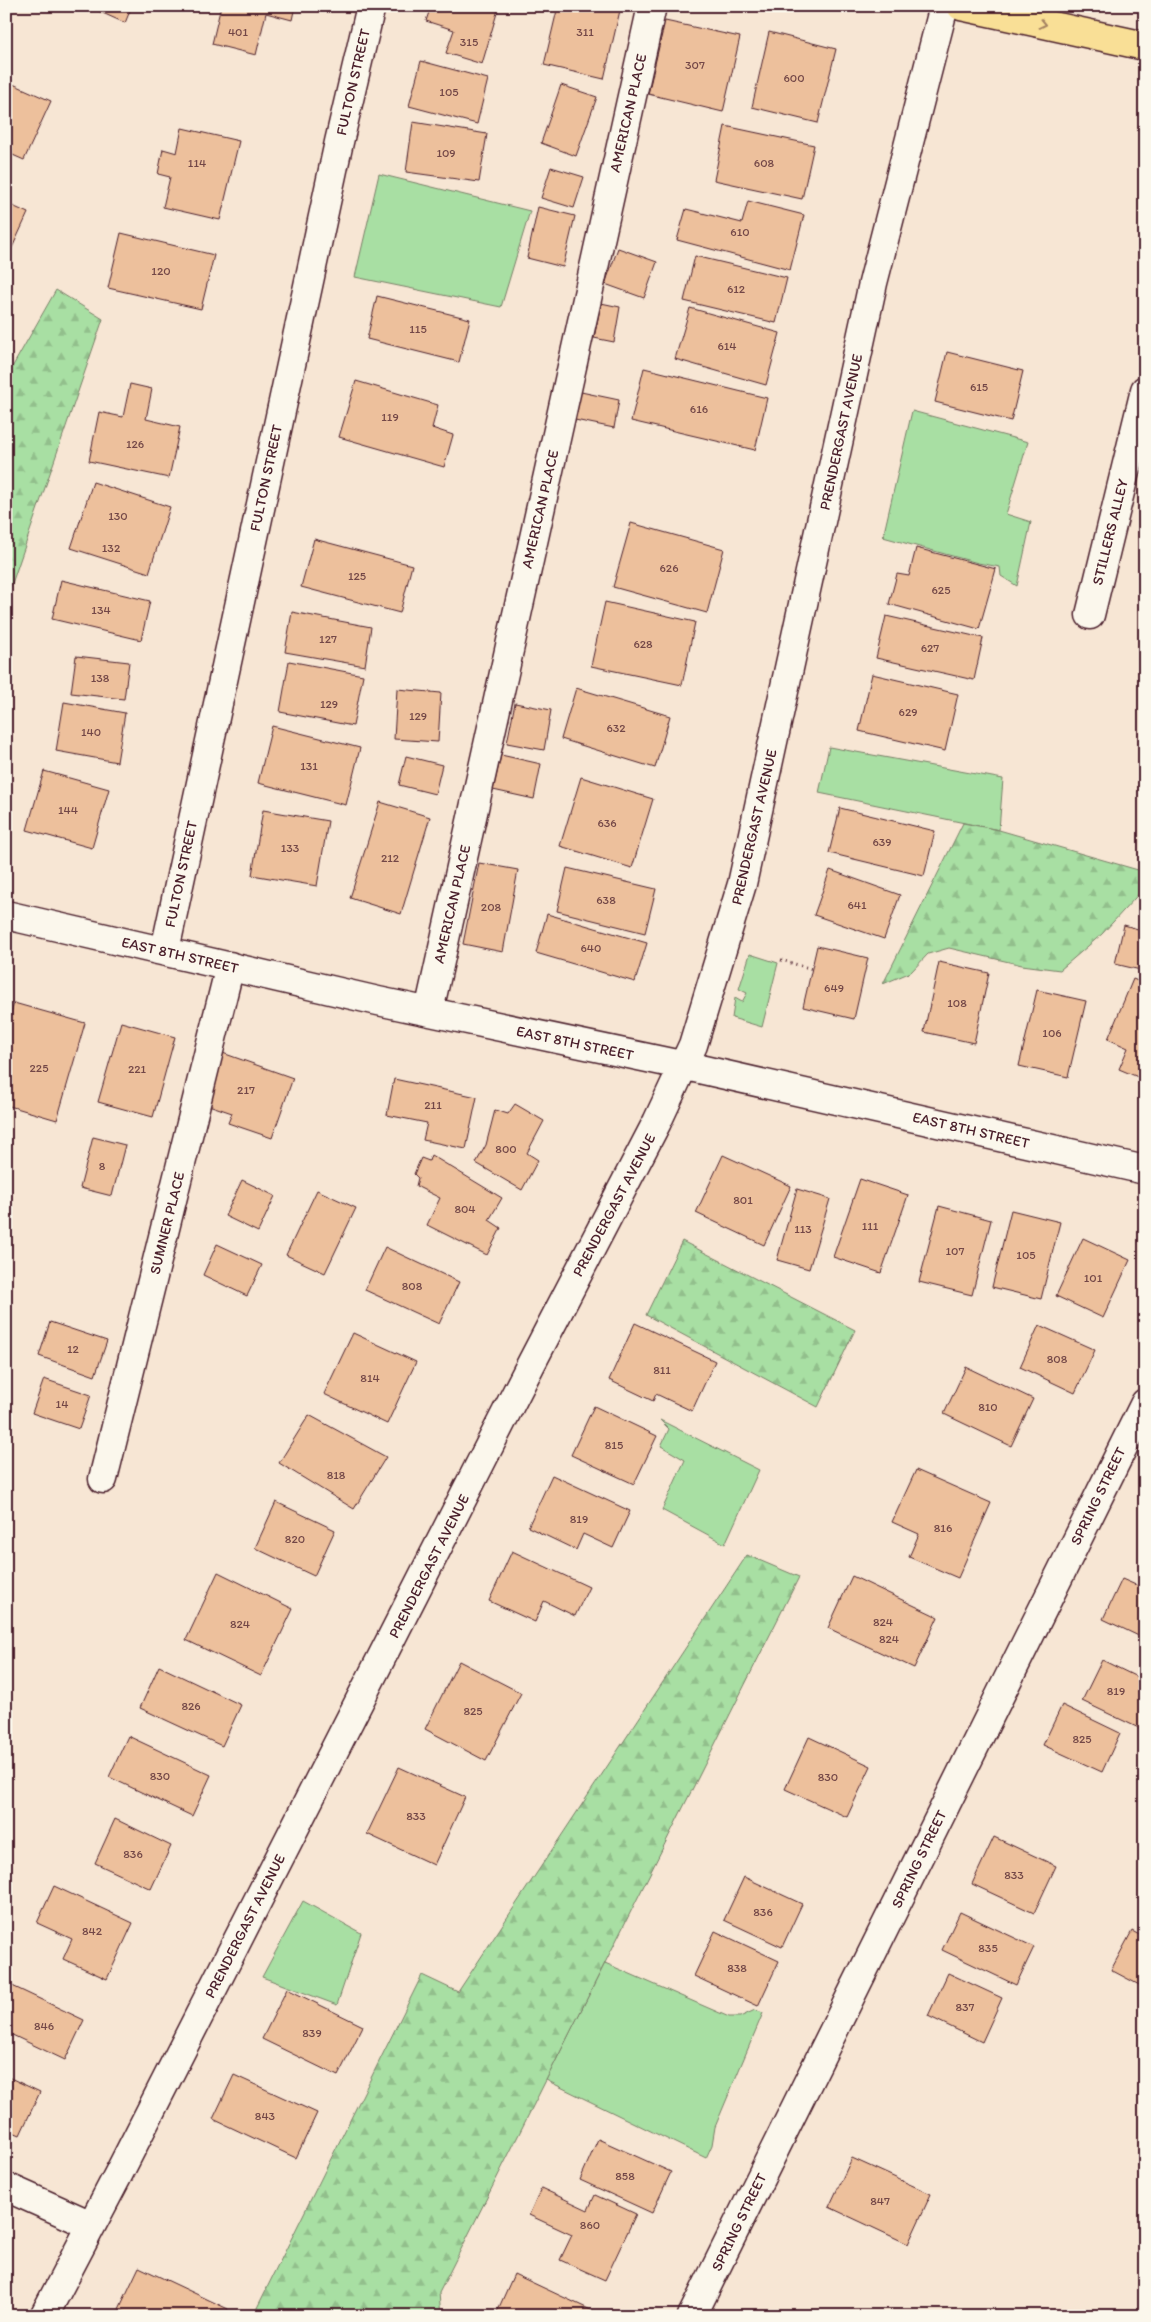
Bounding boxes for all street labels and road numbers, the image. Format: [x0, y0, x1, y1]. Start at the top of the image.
street label: FULTON STREET [332, 26, 374, 137]
street label: AMERICAN PLACE [606, 52, 650, 174]
street label: PRENDERGAST AVENUE [816, 352, 866, 512]
street label: FULTON STREET [246, 422, 286, 533]
street label: AMERICAN PLACE [518, 448, 562, 570]
street label: STILLERS ALLEY [1088, 477, 1132, 587]
street label: PRENDERGAST AVENUE [727, 747, 781, 907]
street label: FULTON STREET [161, 818, 201, 929]
street label: AMERICAN PLACE [430, 843, 474, 965]
street label: EAST 8TH STREET [120, 933, 241, 977]
street label: EAST 8TH STREET [515, 1022, 636, 1064]
street label: EAST 8TH STREET [911, 1108, 1032, 1152]
street label: PRENDERGAST AVENUE [569, 1130, 659, 1280]
street label: SUMNER PLACE [146, 1170, 188, 1276]
street label: SPRING STREET [1066, 1443, 1130, 1548]
street label: PRENDERGAST AVENUE [385, 1491, 473, 1641]
street label: SPRING STREET [887, 1806, 951, 1911]
street label: PRENDERGAST AVENUE [201, 1851, 289, 2001]
street label: SPRING STREET [707, 2169, 771, 2274]

